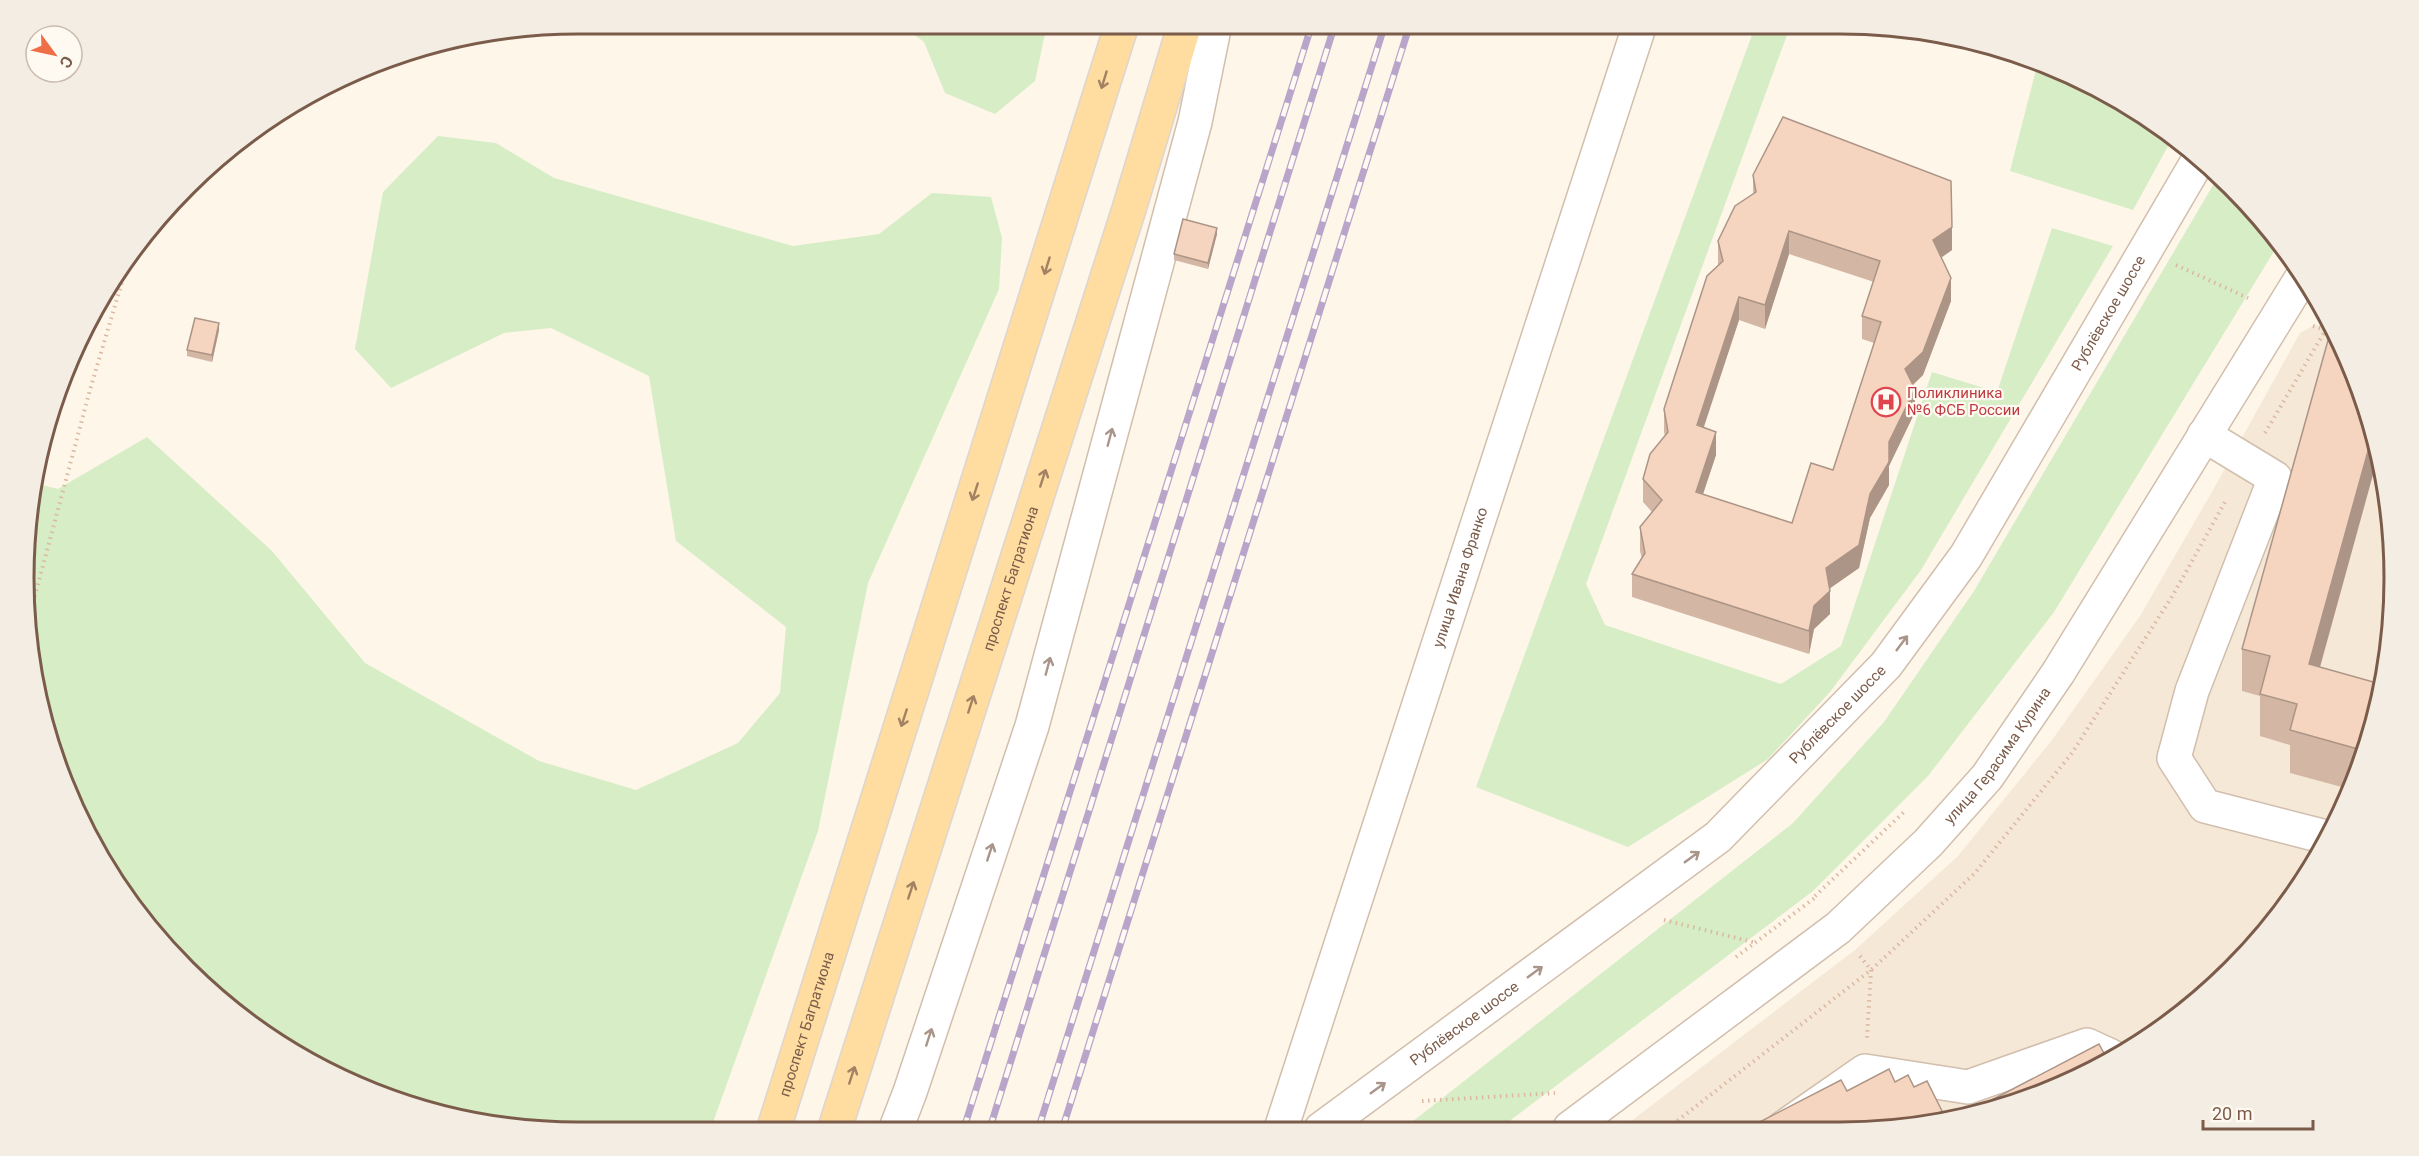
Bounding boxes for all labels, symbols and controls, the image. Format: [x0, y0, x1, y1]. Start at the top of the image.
north arrow [24, 24, 84, 84]
text: С [55, 52, 77, 71]
one-way arrow [1098, 70, 1109, 89]
street label: Рублёвское шоссе [2068, 252, 2149, 374]
one-way arrow [1041, 256, 1052, 275]
place label: Поликлиника №6 ФСБ России [1907, 384, 2020, 419]
hospital icon: Поликлиника №6 ФСБ России [1870, 386, 1902, 418]
one-way arrow [1105, 428, 1116, 447]
one-way arrow [1038, 469, 1049, 488]
one-way arrow [969, 482, 980, 501]
street label: проспект Багратиона [979, 504, 1042, 653]
street label: улица Ивана Франко [1429, 505, 1491, 650]
one-way arrow [1895, 635, 1908, 651]
one-way arrow [1043, 656, 1054, 675]
street label: Рублёвское шоссе [1786, 661, 1890, 768]
street label: улица Герасима Курина [1940, 684, 2054, 828]
one-way arrow [966, 695, 977, 714]
one-way arrow [898, 708, 909, 727]
one-way arrow [985, 843, 996, 862]
one-way arrow [1684, 850, 1700, 863]
one-way arrow [906, 881, 917, 900]
street label: проспект Багратиона [775, 949, 838, 1099]
one-way arrow [1527, 966, 1543, 979]
street label: Рублёвское шоссе [1406, 978, 1522, 1070]
one-way arrow [924, 1028, 935, 1047]
one-way arrow [847, 1066, 858, 1085]
one-way arrow [1369, 1081, 1385, 1094]
scale bar [2203, 1093, 2312, 1131]
text: 20 m [2212, 1103, 2252, 1124]

